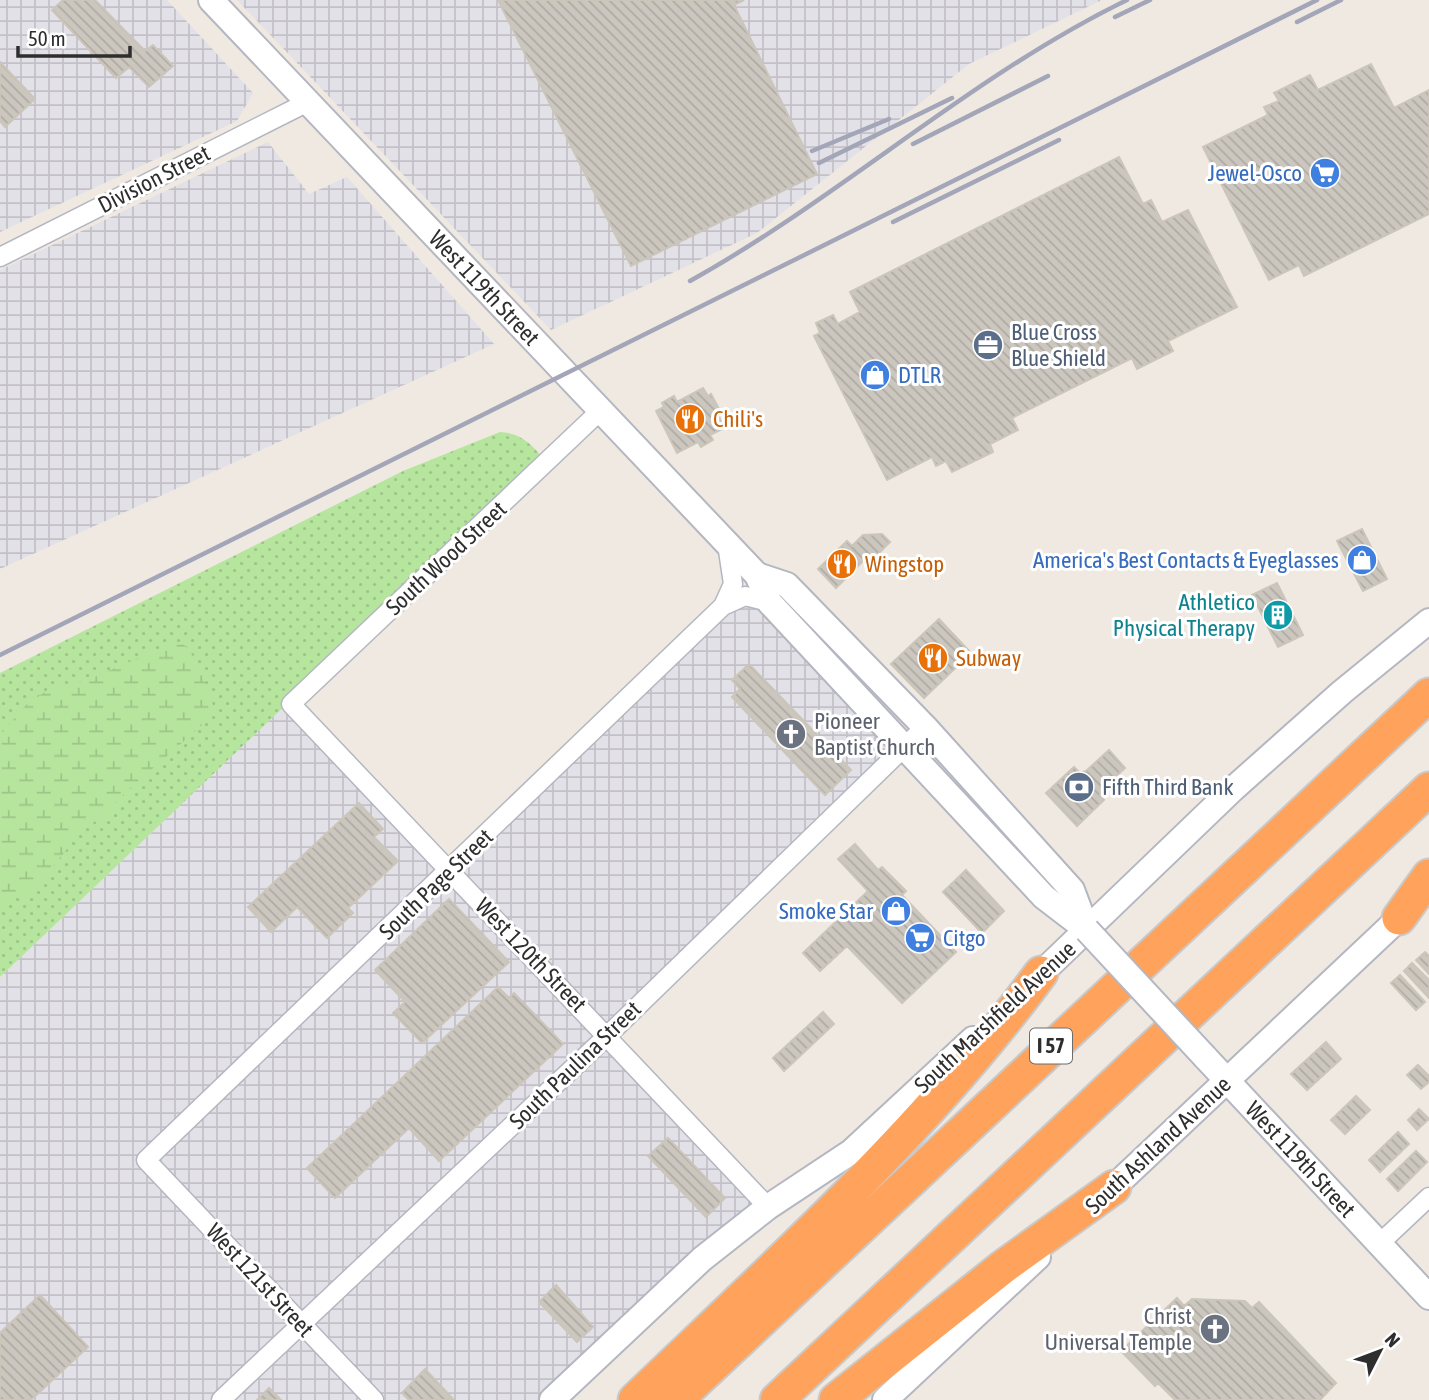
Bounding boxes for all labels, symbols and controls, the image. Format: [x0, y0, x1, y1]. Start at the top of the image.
scale bar [18, 14, 130, 58]
text: 50 m [28, 26, 66, 50]
street label: Division Street [94, 140, 214, 218]
supermarket icon: Jewel-Osco [1308, 156, 1342, 190]
place label: Jewel-Osco [1208, 160, 1302, 186]
street label: West 119th Street [424, 225, 545, 351]
place label: Blue Cross Blue Shield [1011, 319, 1106, 371]
office icon: Blue Cross Blue Shield [971, 328, 1005, 362]
shop icon: DTLR [858, 358, 892, 392]
place label: DTLR [898, 362, 941, 388]
restaurant icon: Chili's [673, 402, 707, 436]
place label: Chili's [713, 406, 763, 432]
street label: South Wood Street [381, 496, 511, 620]
shop icon: America's Best Contacts & Eyeglasses [1345, 543, 1379, 577]
restaurant icon: Wingstop [825, 547, 859, 581]
place label: America's Best Contacts & Eyeglasses [1033, 547, 1339, 573]
place label: Wingstop [865, 551, 944, 577]
place label: Athletico Physical Therapy [1113, 589, 1255, 641]
building icon: Athletico Physical Therapy [1261, 598, 1295, 632]
restaurant icon: Subway [916, 641, 950, 675]
place label: Subway [956, 645, 1021, 671]
place label: Pioneer Baptist Church [814, 708, 935, 760]
church icon: Pioneer Baptist Church [774, 717, 808, 751]
bank icon: Fifth Third Bank [1062, 770, 1096, 804]
place label: Fifth Third Bank [1102, 774, 1234, 800]
street label: South Page Street [374, 823, 498, 945]
street label: West 120th Street [470, 893, 592, 1017]
shop icon: Smoke Star [879, 894, 913, 928]
place label: Smoke Star [779, 898, 874, 924]
supermarket icon: Citgo [903, 921, 937, 955]
place label: Citgo [943, 925, 986, 951]
street label: South Marshfield Avenue [909, 936, 1081, 1098]
street label: South Paulina Street [504, 996, 646, 1134]
road number: I 57 [1030, 1028, 1072, 1064]
street label: South Ashland Avenue [1080, 1071, 1236, 1219]
street label: West 119th Street [1240, 1096, 1361, 1222]
street label: West 121st Street [201, 1218, 319, 1342]
place label: Christ Universal Temple [1045, 1303, 1192, 1355]
church icon: Christ Universal Temple [1198, 1312, 1232, 1346]
north arrow [1345, 1316, 1415, 1386]
text: N [1381, 1328, 1405, 1351]

